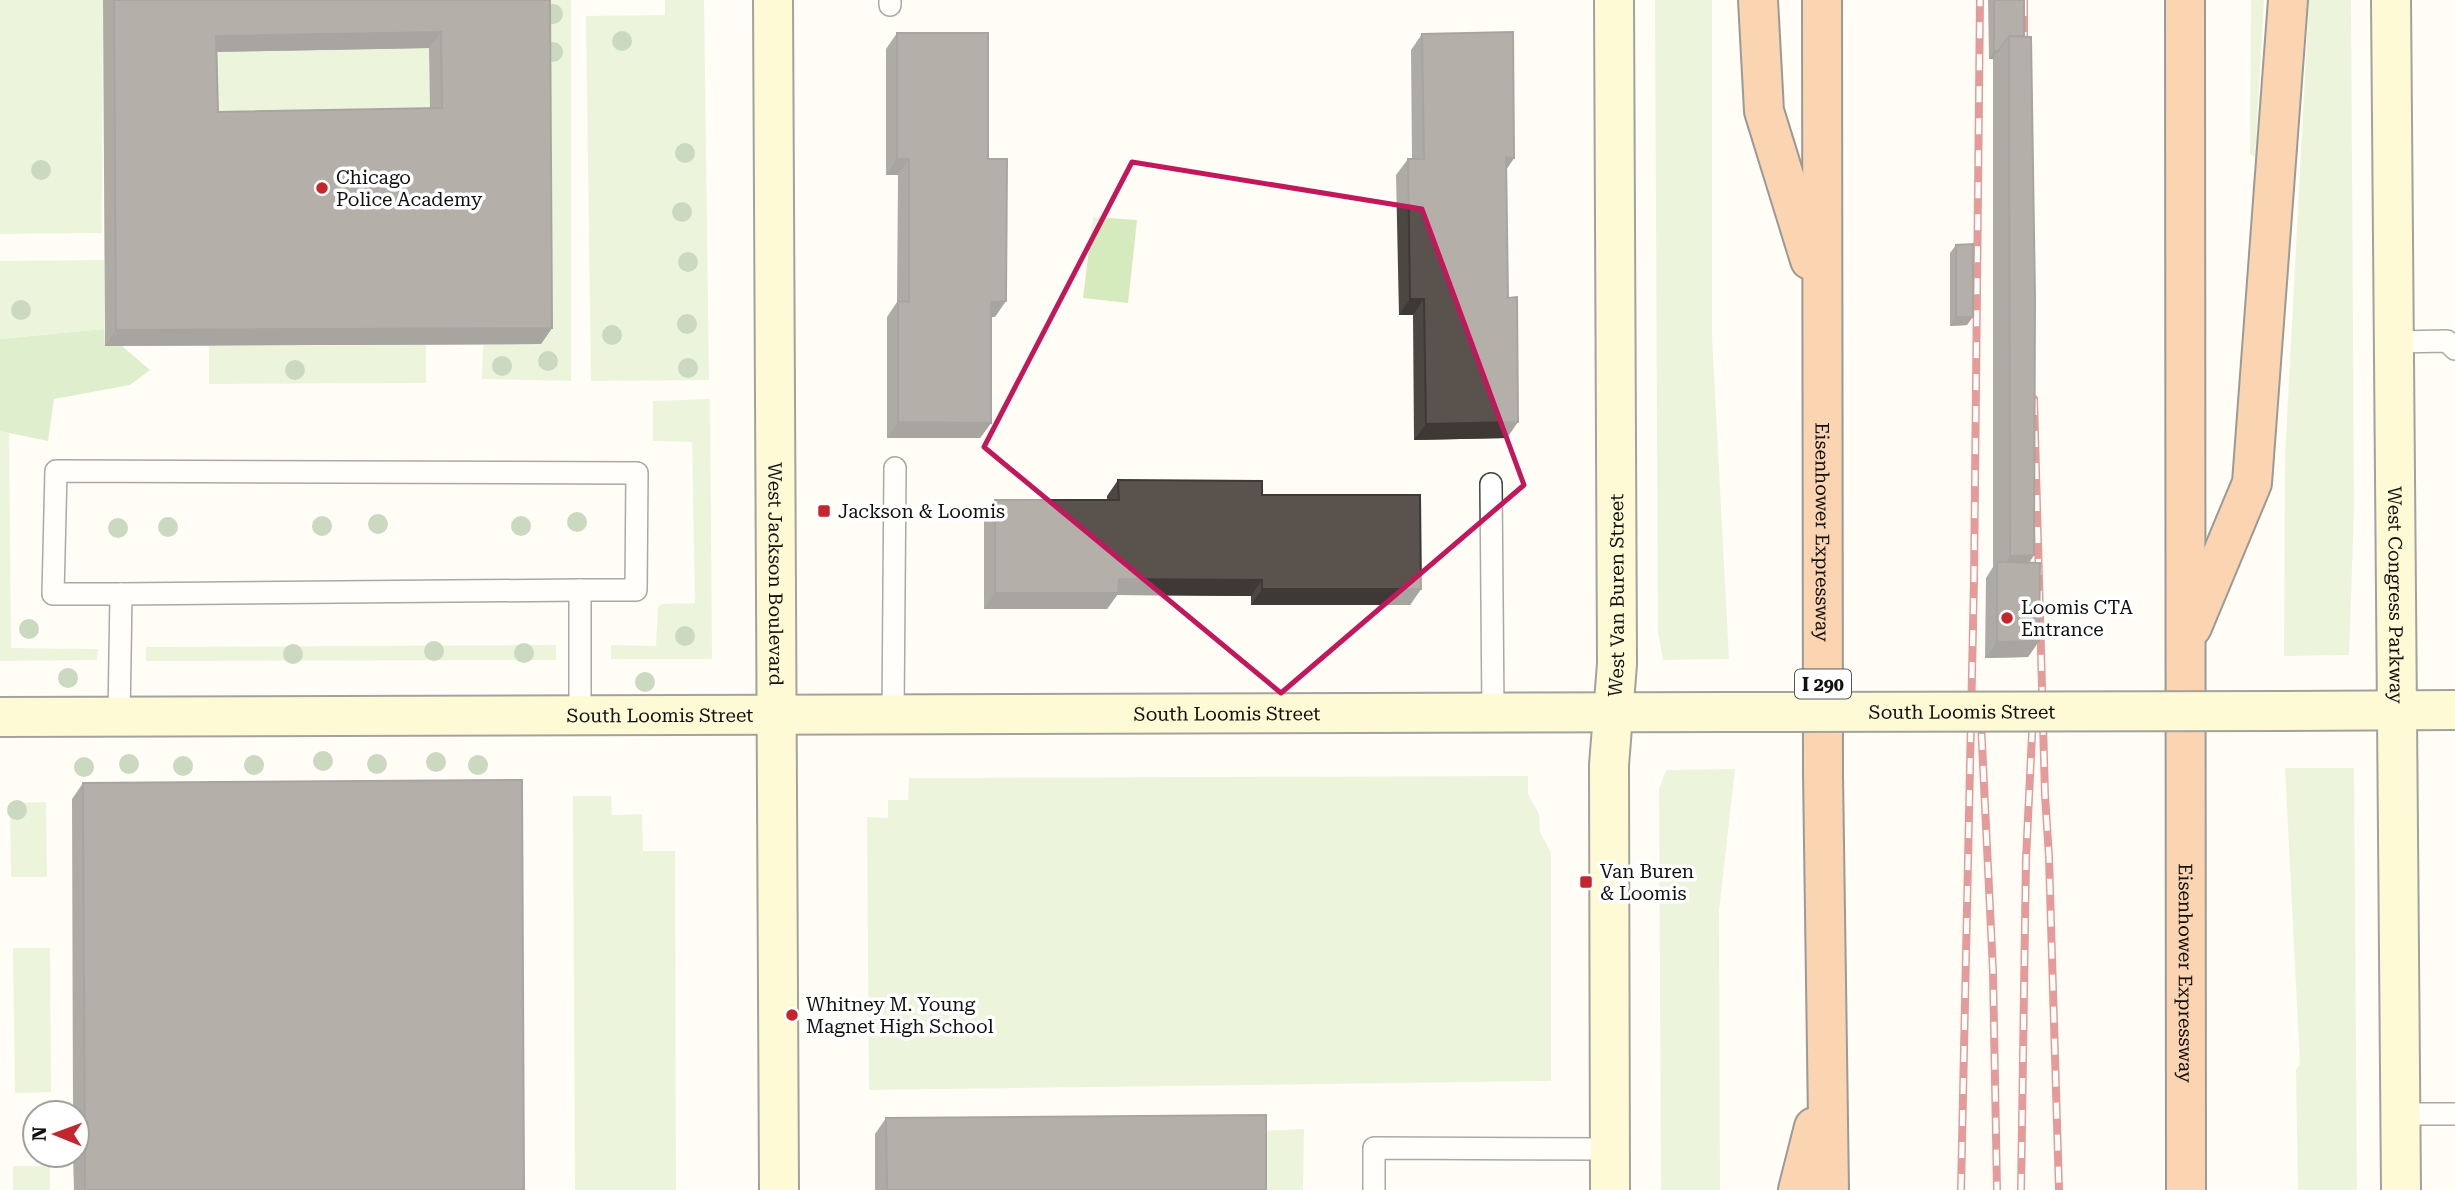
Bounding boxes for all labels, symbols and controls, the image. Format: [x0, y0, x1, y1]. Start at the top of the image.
place label: Chicago Police Academy [336, 166, 483, 211]
marker: Chicago Police Academy [314, 180, 330, 196]
street label: Eisenhower Expressway [1811, 422, 1834, 643]
street label: West Jackson Boulevard [764, 462, 788, 686]
street label: West Congress Parkway [2384, 486, 2408, 705]
street label: West Van Buren Street [1603, 494, 1629, 698]
place label: Jackson & Loomis [838, 500, 1005, 523]
marker: Jackson & Loomis [816, 503, 832, 519]
place label: Loomis CTA Entrance [2021, 596, 2133, 641]
marker: Loomis CTA Entrance [1999, 610, 2015, 626]
road number: I 290 [1795, 670, 1851, 698]
street label: South Loomis Street [1869, 700, 2055, 723]
street label: South Loomis Street [1134, 702, 1320, 725]
street label: South Loomis Street [567, 703, 753, 727]
place label: Van Buren & Loomis [1600, 860, 1694, 905]
street label: Eisenhower Expressway [2174, 863, 2197, 1084]
marker: Van Buren & Loomis [1578, 874, 1594, 890]
place label: Whitney M. Young Magnet High School [806, 993, 994, 1038]
marker: Whitney M. Young Magnet High School [784, 1007, 800, 1023]
north arrow [21, 1099, 91, 1169]
text: N [28, 1126, 51, 1141]

